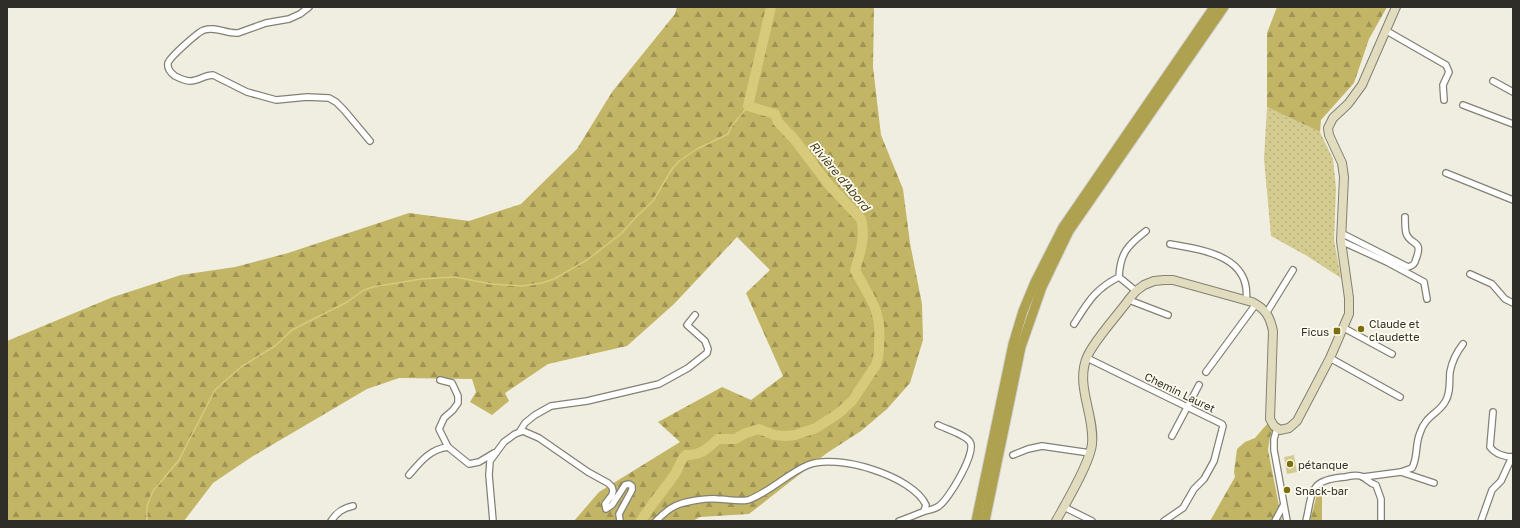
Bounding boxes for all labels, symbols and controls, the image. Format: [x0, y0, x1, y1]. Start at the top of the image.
water label: Rivière d'Abord [806, 138, 875, 215]
place label: Claude et claudette [1369, 317, 1420, 343]
marker: Claude et claudette [1356, 324, 1366, 334]
place label: Ficus [1301, 325, 1329, 338]
marker: Ficus [1332, 326, 1342, 336]
street label: Chemin Lauret [1143, 369, 1217, 415]
place label: pétanque [1298, 458, 1348, 471]
marker: pétanque [1285, 459, 1295, 469]
place label: Snack-bar [1295, 484, 1349, 497]
marker: Snack-bar [1282, 485, 1292, 495]

